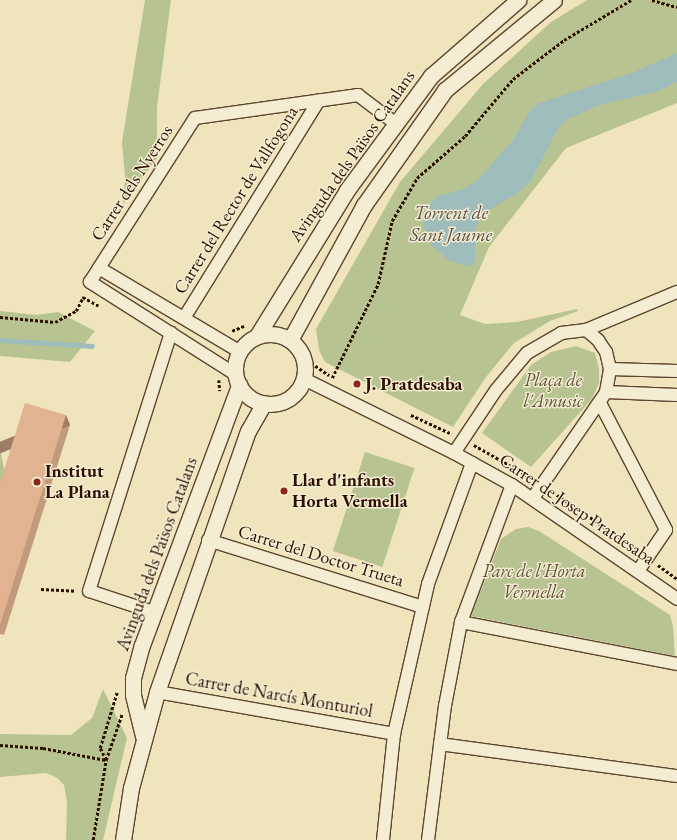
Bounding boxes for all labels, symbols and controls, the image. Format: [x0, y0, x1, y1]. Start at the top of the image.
street label: Avinguda dels Països Catalans [285, 66, 419, 246]
street label: Carrer del Rector de Vallfogona [169, 102, 303, 298]
street label: Carrer dels Nyerros [86, 121, 178, 245]
water label: Torrent de Sant Jaume [410, 202, 492, 246]
park label: Plaça de l'Amusic [523, 370, 583, 412]
place label: J. Pratdesaba [365, 373, 462, 395]
marker: J. Pratdesaba [352, 379, 362, 389]
street label: Carrer de Josep Pratdesaba [495, 449, 659, 569]
street label: Avinguda dels Països Catalans [112, 454, 202, 654]
place label: Institut La Plana [45, 461, 110, 504]
place label: Llar d'infants Horta Vermella [292, 470, 408, 512]
marker: Institut La Plana [32, 477, 42, 487]
marker: Llar d'infants Horta Vermella [279, 486, 289, 496]
street label: Carrer del Doctor Trueta [235, 520, 407, 592]
park label: Parc de l'Horta Vermella [483, 561, 585, 604]
street label: Carrer de Narcís Monturiol [184, 668, 374, 722]

